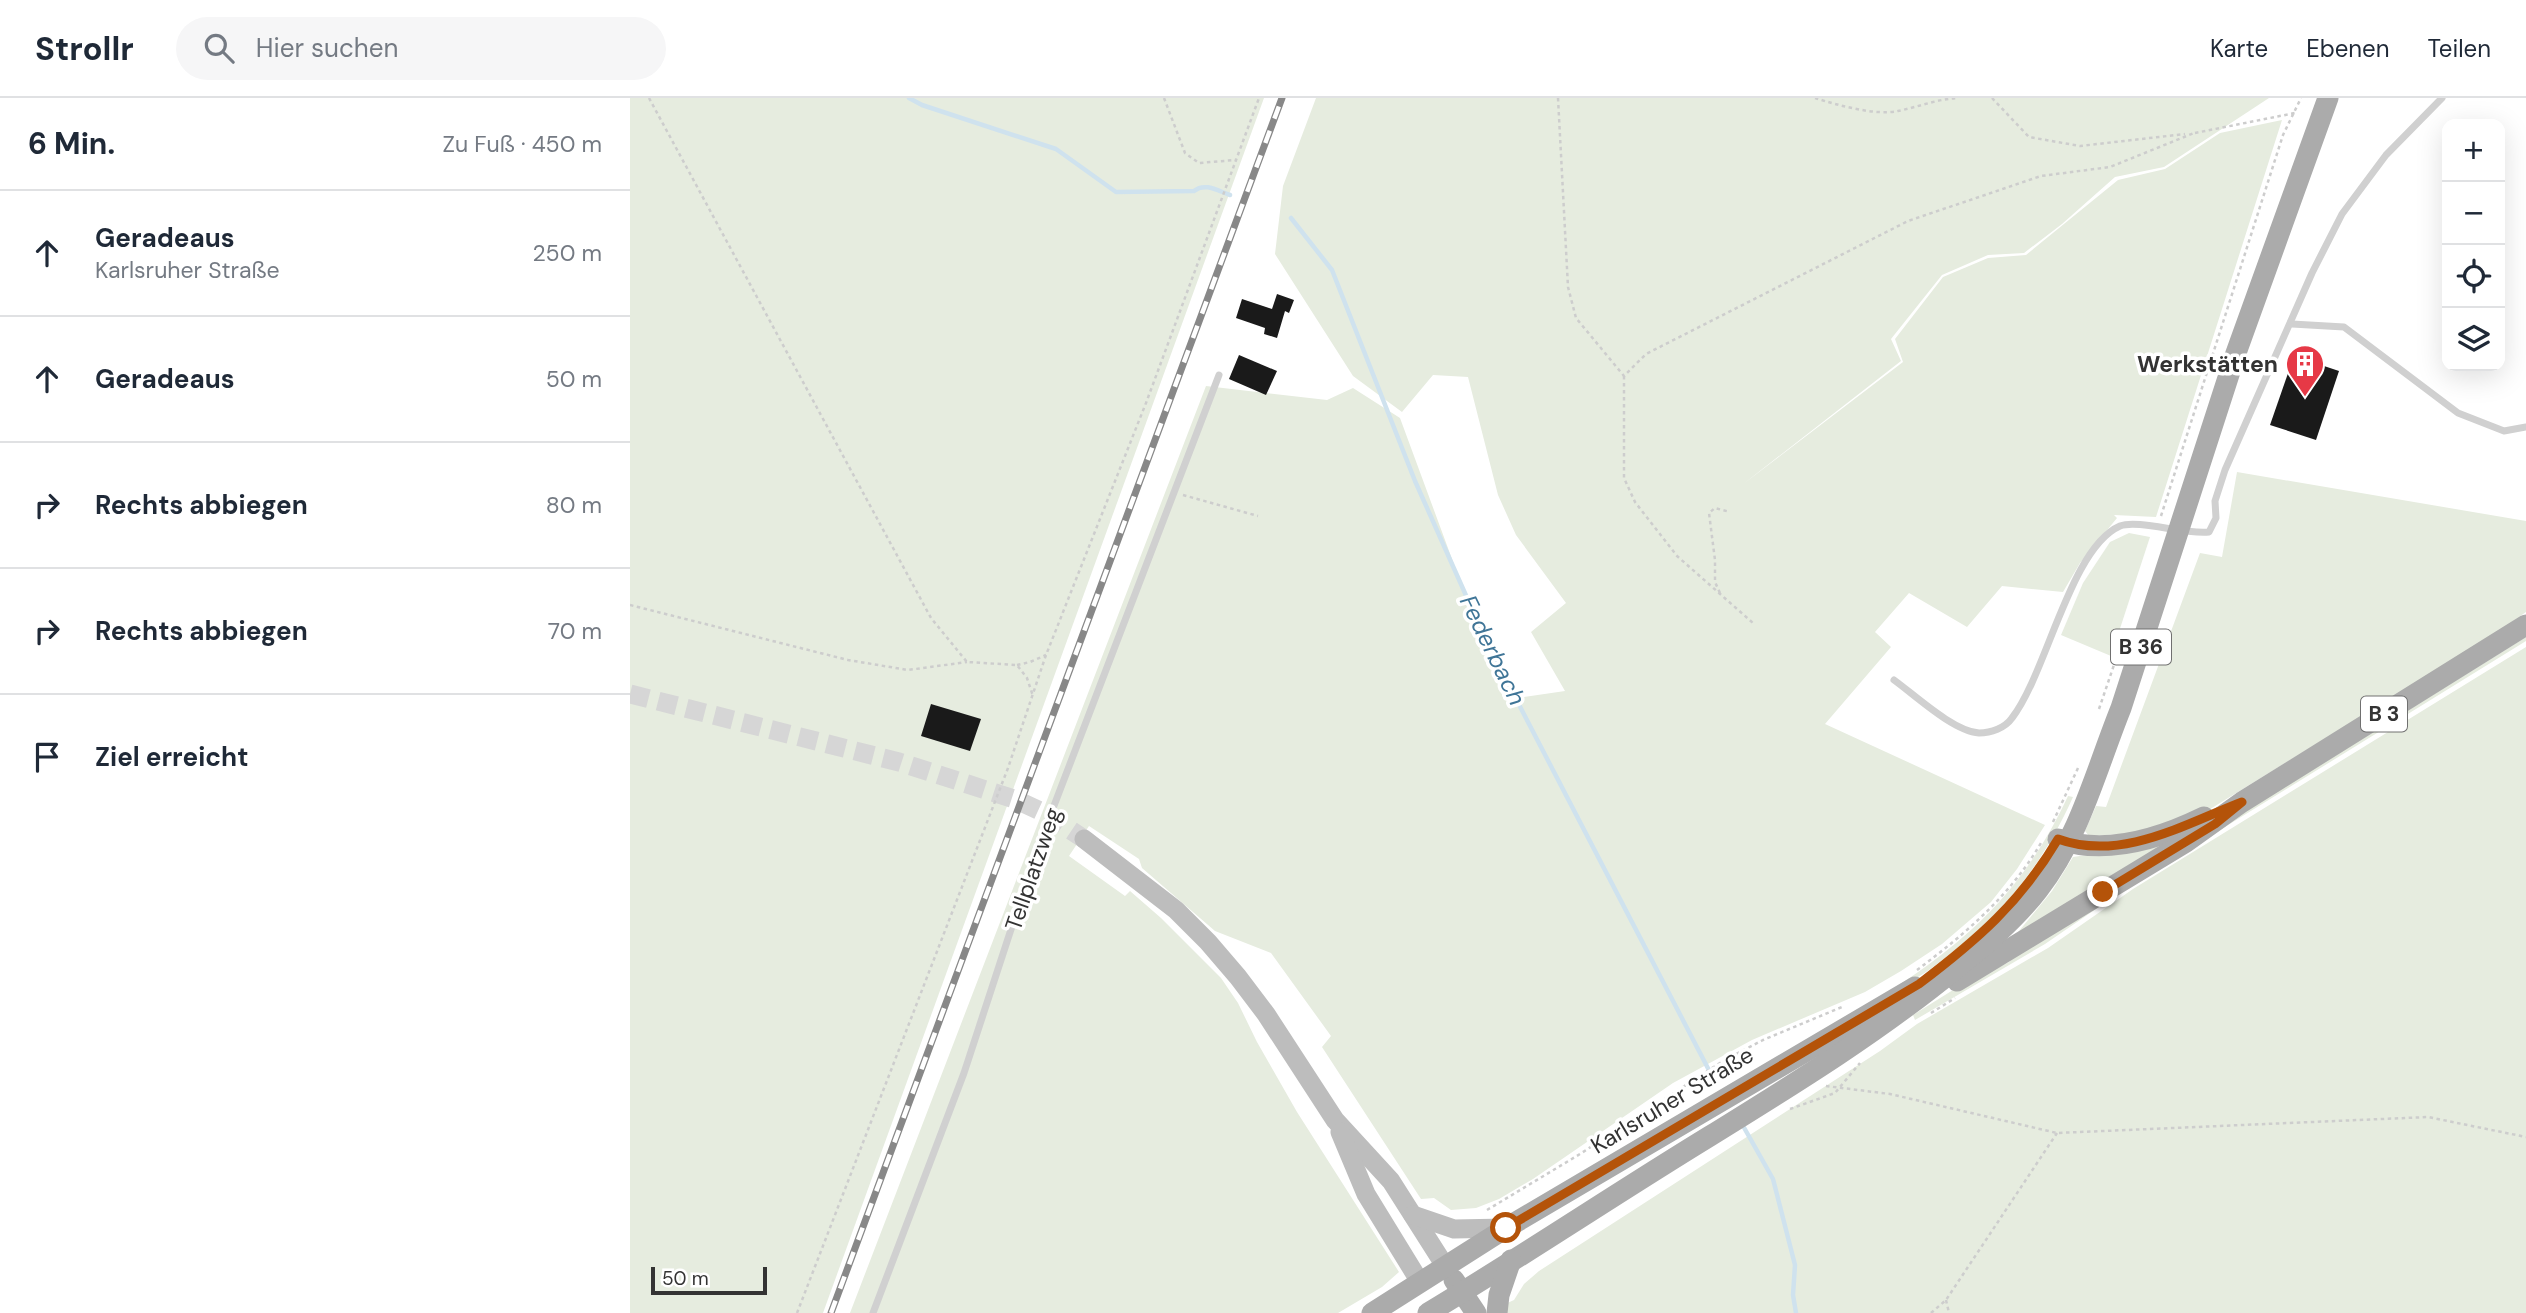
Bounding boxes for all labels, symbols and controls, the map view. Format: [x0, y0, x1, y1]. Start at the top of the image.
search box [176, 17, 666, 80]
text: Strollr [35, 27, 134, 70]
icon: search [200, 29, 238, 67]
text: Hier suchen [256, 31, 398, 65]
text: Karte [2210, 33, 2268, 64]
text: Ebenen [2306, 33, 2390, 64]
text: Teilen [2428, 33, 2491, 64]
map controls [2442, 119, 2505, 371]
button: + [2442, 119, 2505, 182]
text: 6 Min. [28, 124, 115, 163]
text: Zu Fuß · 450 m [442, 129, 602, 159]
button: − [2442, 182, 2505, 245]
text: Geradeaus [95, 221, 235, 255]
icon: ahead [28, 234, 66, 272]
text: 250 m [532, 238, 602, 268]
button: locate [2442, 245, 2505, 308]
text: Karlsruher Straße [95, 255, 280, 285]
button: layers [2442, 308, 2505, 371]
building icon: Werkstätten [2284, 343, 2326, 398]
place label: Werkstätten [2137, 349, 2278, 379]
icon: ahead [28, 360, 66, 398]
text: Geradeaus [95, 362, 235, 396]
text: 50 m [546, 364, 602, 394]
icon: right [28, 486, 66, 524]
text: Rechts abbiegen [95, 488, 308, 522]
text: 80 m [546, 490, 602, 520]
water label: Federbach [1453, 590, 1533, 710]
icon: right [28, 612, 66, 650]
text: Rechts abbiegen [95, 614, 308, 648]
text: 70 m [548, 616, 602, 646]
road number: B 36 [2111, 630, 2171, 664]
road number: B 3 [2361, 696, 2407, 732]
icon: arrive [28, 738, 66, 776]
text: Ziel erreicht [95, 740, 248, 774]
street label: Tellplatzweg [998, 803, 1068, 935]
route end [2087, 876, 2118, 907]
street label: Karlsruher Straße [1585, 1040, 1759, 1160]
route start [1490, 1212, 1521, 1243]
scale bar [651, 1264, 766, 1296]
text: 50 m [662, 1266, 709, 1291]

